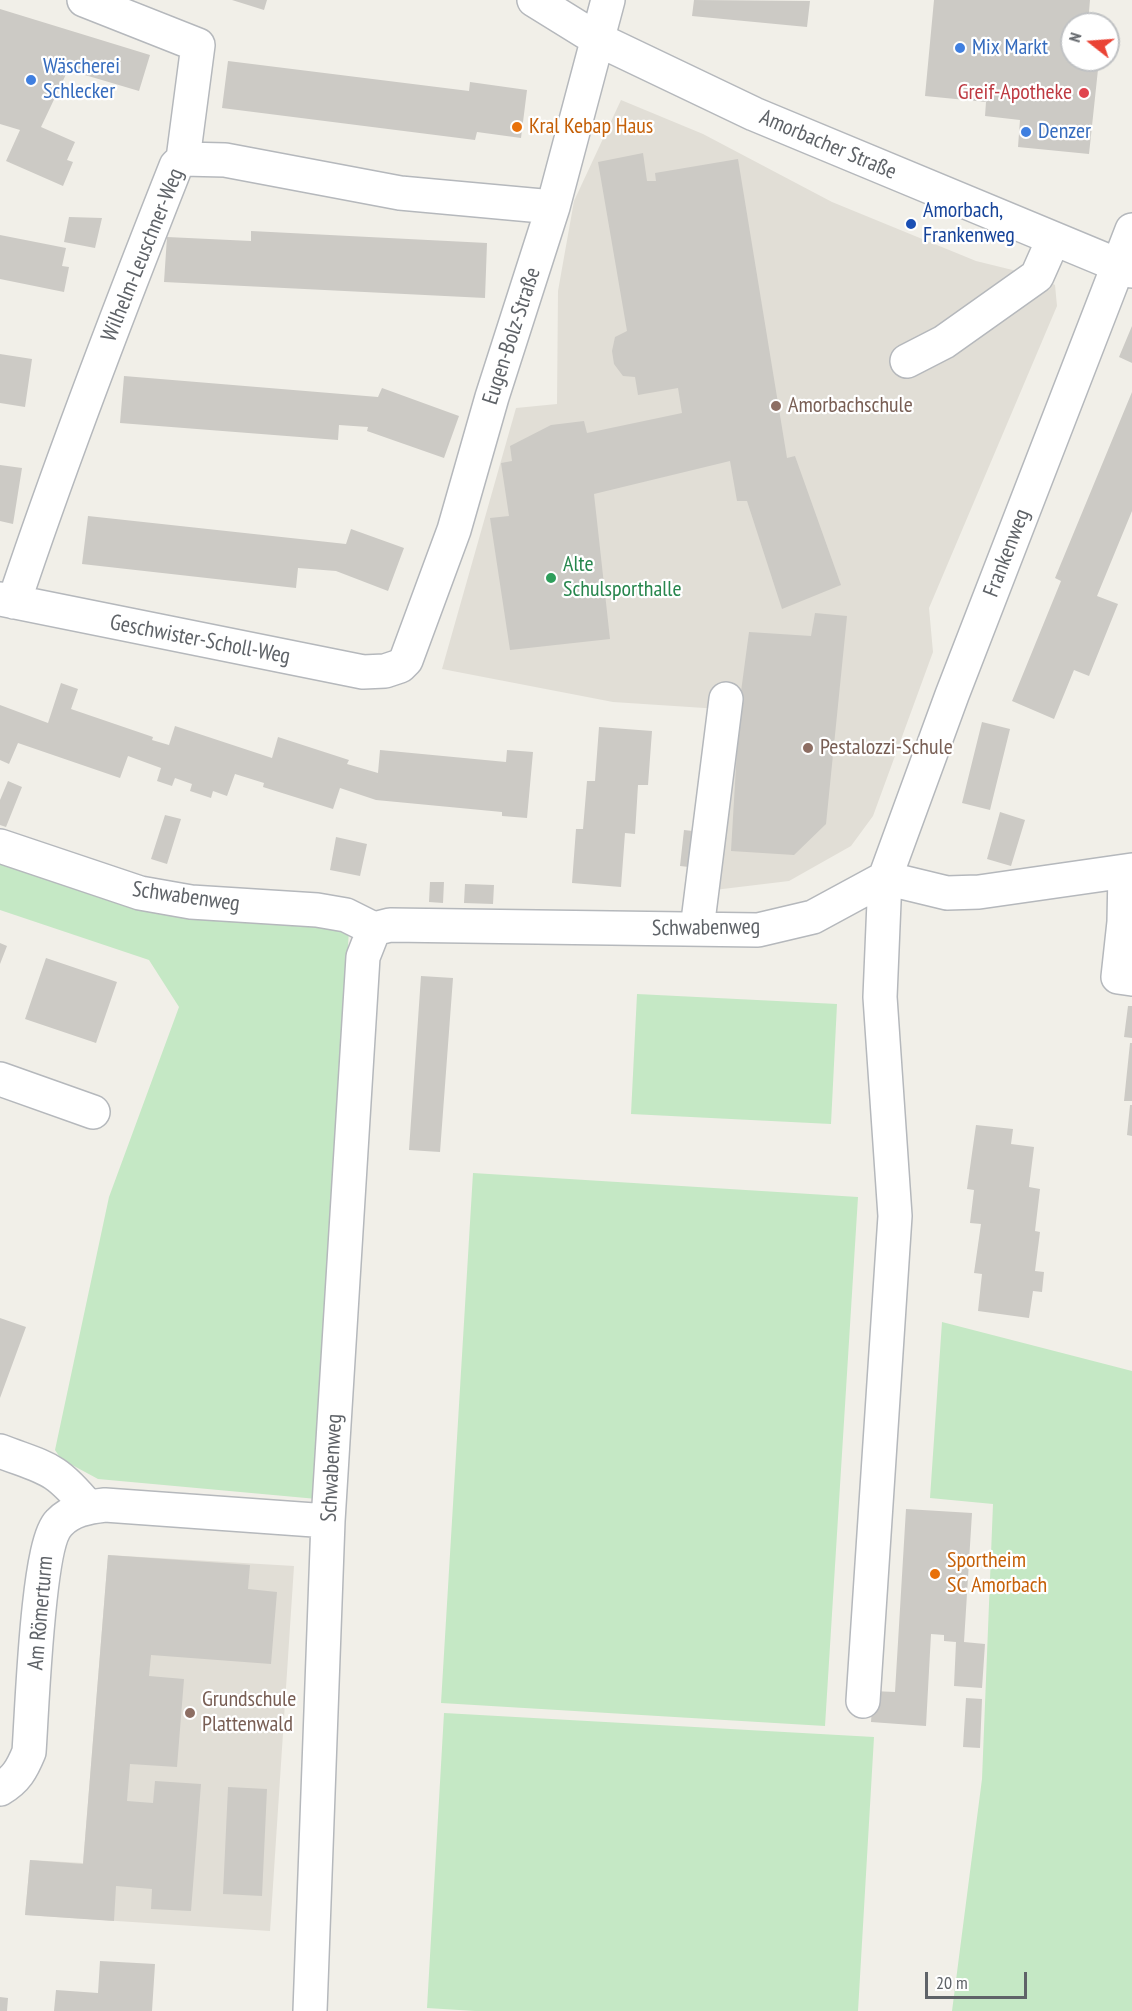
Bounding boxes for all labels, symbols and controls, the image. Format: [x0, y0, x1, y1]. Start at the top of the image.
north arrow [1060, 12, 1120, 72]
text: N [1064, 30, 1086, 44]
place label: Mix Markt [972, 35, 1048, 61]
marker: Mix Markt [953, 41, 967, 55]
place label: Wäscherei Schlecker [43, 54, 120, 106]
marker: Wäscherei Schlecker [24, 73, 38, 87]
place label: Greif-Apotheke [958, 80, 1072, 106]
marker: Greif-Apotheke [1077, 86, 1091, 100]
street label: Amorbacher Straße [756, 104, 900, 186]
place label: Kral Kebap Haus [529, 114, 653, 140]
place label: Denzer [1038, 119, 1091, 145]
marker: Kral Kebap Haus [510, 120, 524, 134]
marker: Denzer [1019, 125, 1033, 139]
street label: Wilhelm-Leuschner-Weg [96, 165, 190, 345]
place label: Amorbach, Frankenweg [923, 198, 1015, 249]
marker: Amorbach, Frankenweg [904, 217, 918, 231]
street label: Eugen-Bolz-Straße [477, 264, 547, 408]
place label: Amorbachschule [788, 393, 913, 419]
marker: Amorbachschule [769, 399, 783, 413]
street label: Frankenweg [978, 505, 1036, 601]
place label: Alte Schulsporthalle [563, 552, 682, 604]
marker: Alte Schulsporthalle [544, 571, 558, 585]
street label: Geschwister-Scholl-Weg [108, 610, 292, 670]
place label: Pestalozzi-Schule [820, 735, 953, 761]
marker: Pestalozzi-Schule [801, 741, 815, 755]
street label: Schwabenweg [131, 876, 241, 918]
street label: Schwabenweg [652, 914, 760, 942]
street label: Schwabenweg [316, 1413, 348, 1523]
place label: Sportheim SC Amorbach [947, 1548, 1047, 1600]
street label: Am Römerturm [23, 1555, 59, 1671]
marker: Sportheim SC Amorbach [928, 1567, 942, 1581]
place label: Grundschule Plattenwald [202, 1687, 296, 1738]
marker: Grundschule Plattenwald [183, 1706, 197, 1720]
scale bar [928, 1960, 1030, 1998]
text: 20 m [936, 1971, 968, 1994]

